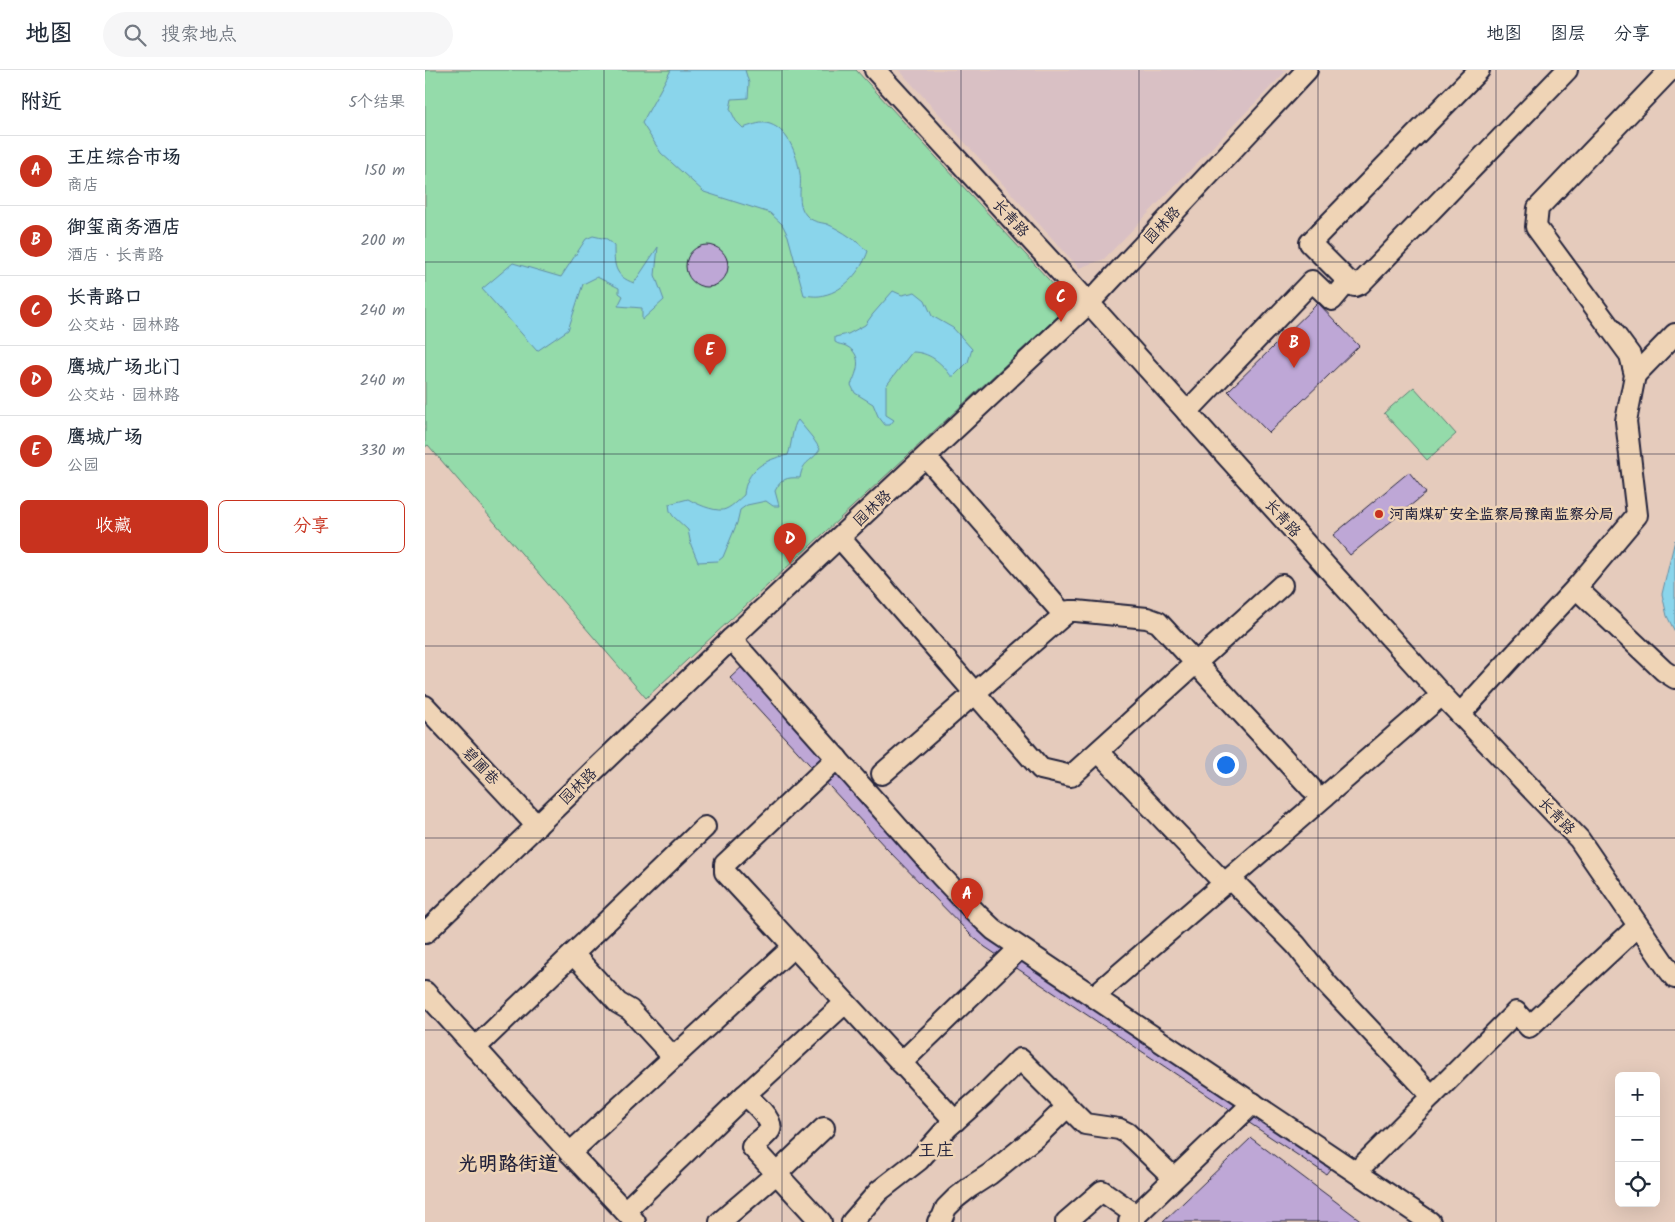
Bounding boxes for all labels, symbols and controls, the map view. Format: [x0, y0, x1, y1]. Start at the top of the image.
search box [103, 12, 453, 57]
text: 地图 [25, 15, 73, 54]
text: 搜索地点 [161, 20, 237, 50]
text: 地图 [1486, 20, 1522, 49]
text: 图层 [1550, 20, 1586, 49]
text: 分享 [1614, 20, 1650, 49]
icon: search [121, 21, 149, 49]
text: 附近 [20, 86, 62, 119]
text: 5个结果 [348, 90, 405, 115]
text: 王庄综合市场 [67, 143, 181, 173]
text: A [31, 158, 41, 183]
text: 150 m [364, 158, 405, 183]
text: 商店 [67, 173, 99, 198]
street label: 长青路 [986, 194, 1034, 243]
street label: 园林路 [1139, 201, 1187, 250]
text: 御玺商务酒店 [67, 213, 181, 243]
text: B [31, 228, 41, 253]
text: 200 m [361, 228, 405, 253]
text: 酒店 · 长青路 [67, 243, 164, 268]
pin: C [1045, 281, 1077, 322]
text: 长青路口 [67, 283, 143, 313]
text: C [31, 298, 41, 323]
text: 240 m [360, 298, 405, 323]
text: 公交站 · 园林路 [67, 313, 180, 338]
pin: B [1278, 327, 1310, 368]
pin: E [694, 334, 726, 375]
text: 鹰城广场北门 [67, 353, 181, 383]
text: D [31, 368, 41, 393]
text: 240 m [360, 368, 405, 393]
text: 公交站 · 园林路 [67, 383, 180, 408]
text: 鹰城广场 [67, 423, 143, 453]
text: E [32, 438, 40, 463]
text: 330 m [360, 438, 405, 463]
text: 公园 [67, 453, 99, 478]
street label: 园林路 [848, 485, 897, 533]
street label: 长青路 [1258, 494, 1306, 543]
button: 收藏 [20, 500, 208, 553]
button: 分享 [218, 500, 405, 553]
place label: 河南煤矿安全监察局豫南监察分局 [1389, 503, 1614, 527]
marker: 河南煤矿安全监察局豫南监察分局 [1373, 508, 1385, 520]
pin: D [774, 523, 806, 564]
street label: 碧圃巷 [456, 742, 504, 791]
your location [1213, 752, 1239, 778]
street label: 园林路 [554, 762, 603, 811]
street label: 长青路 [1532, 792, 1581, 841]
pin: A [951, 878, 983, 919]
map controls [1615, 1072, 1660, 1207]
button: + [1615, 1072, 1660, 1117]
button: − [1615, 1117, 1660, 1162]
district label: 王庄 [918, 1137, 954, 1166]
district label: 光明路街道 [458, 1149, 558, 1181]
button: locate [1615, 1162, 1660, 1207]

